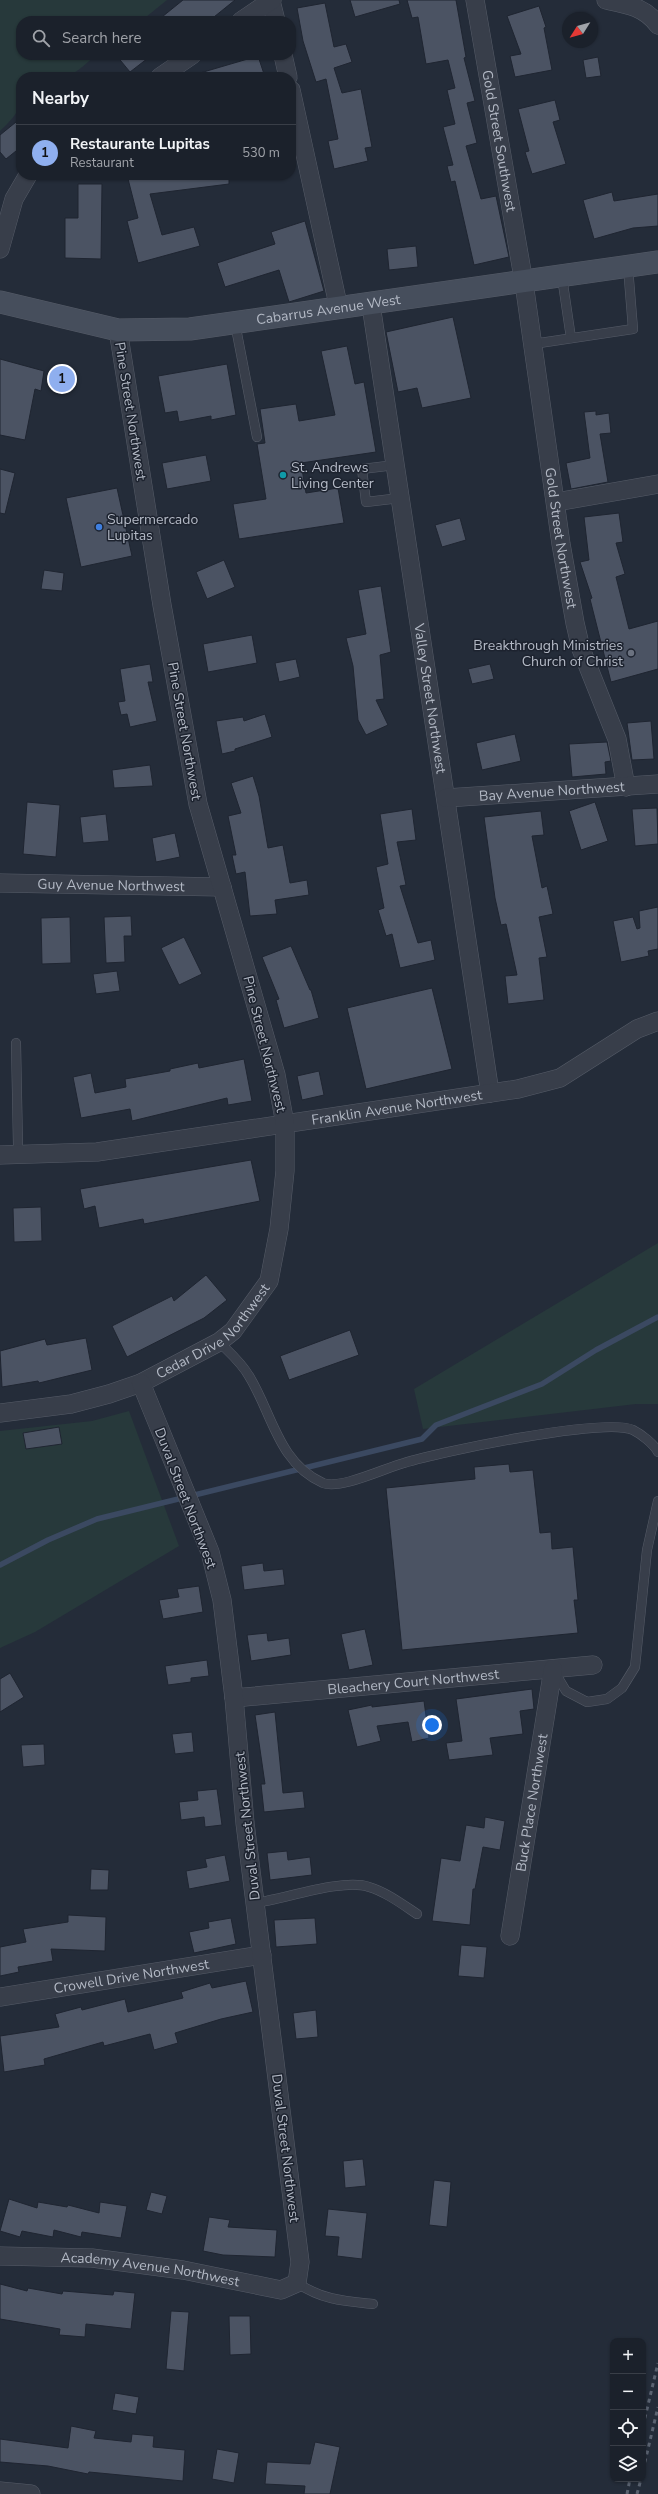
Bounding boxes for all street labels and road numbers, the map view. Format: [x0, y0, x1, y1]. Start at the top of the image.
street label: Gold Street Southwest [477, 69, 521, 213]
street label: Cabarrus Avenue West [255, 290, 402, 329]
street label: Pine Street Northwest [110, 341, 151, 482]
street label: Gold Street Northwest [540, 466, 581, 610]
street label: Valley Street Northwest [409, 621, 451, 775]
street label: Pine Street Northwest [163, 661, 206, 802]
street label: Bay Avenue Northwest [478, 777, 625, 806]
street label: Guy Avenue Northwest [37, 875, 185, 896]
street label: Pine Street Northwest [238, 974, 291, 1114]
street label: Franklin Avenue Northwest [310, 1086, 483, 1130]
street label: Cedar Drive Northwest [153, 1280, 274, 1383]
street label: Duval Street Northwest [150, 1425, 221, 1571]
street label: Bleachery Court Northwest [327, 1665, 500, 1699]
street label: Buck Place Northwest [512, 1732, 552, 1873]
street label: Duval Street Northwest [230, 1751, 265, 1901]
street label: Crowell Drive Northwest [52, 1955, 211, 1998]
street label: Duval Street Northwest [267, 2073, 304, 2223]
street label: Academy Avenue Northwest [60, 2248, 241, 2291]

